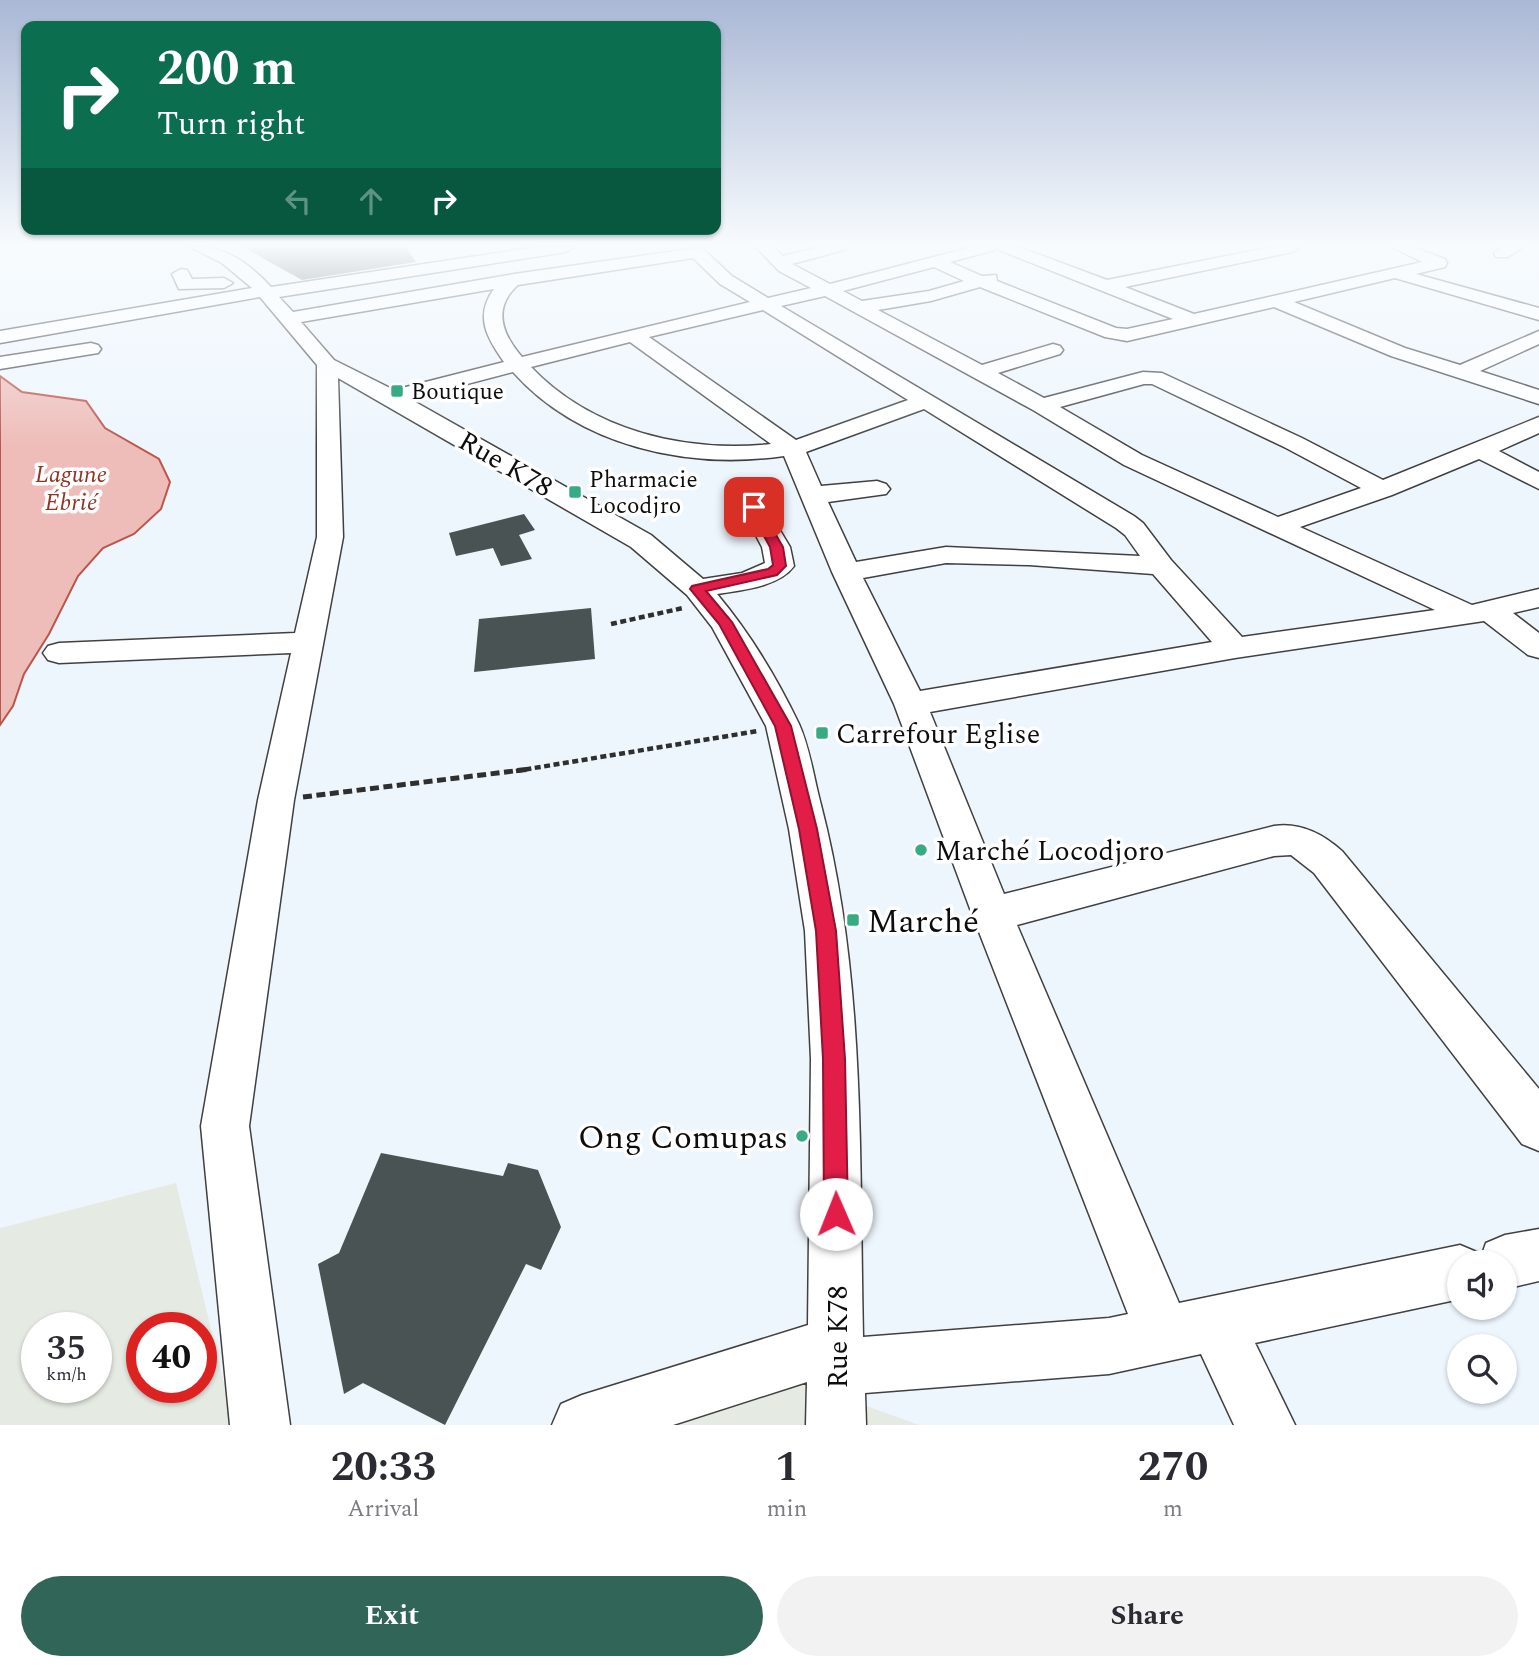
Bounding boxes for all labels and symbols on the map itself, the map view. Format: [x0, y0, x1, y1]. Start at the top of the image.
place label: Boutique [411, 375, 504, 410]
marker: Boutique [389, 383, 405, 399]
street label: Rue K78 [450, 420, 561, 509]
water label: Lagune Ébrié [35, 457, 107, 521]
place label: Pharmacie Locodjro [589, 463, 698, 524]
pin [724, 477, 784, 537]
marker: Pharmacie Locodjro [567, 484, 583, 500]
place label: Carrefour Eglise [836, 713, 1040, 756]
marker: Carrefour Eglise [814, 725, 830, 741]
place label: Marché Locodjoro [935, 830, 1164, 873]
marker: Marché Locodjoro [913, 842, 929, 858]
place label: Marché [867, 897, 979, 947]
marker: Marché [845, 912, 861, 928]
place label: Ong Comupas [578, 1113, 788, 1163]
marker: Ong Comupas [794, 1128, 810, 1144]
position arrow [799, 1177, 873, 1251]
street label: Rue K78 [817, 1286, 860, 1388]
speed limit sign: 40 [126, 1312, 217, 1403]

